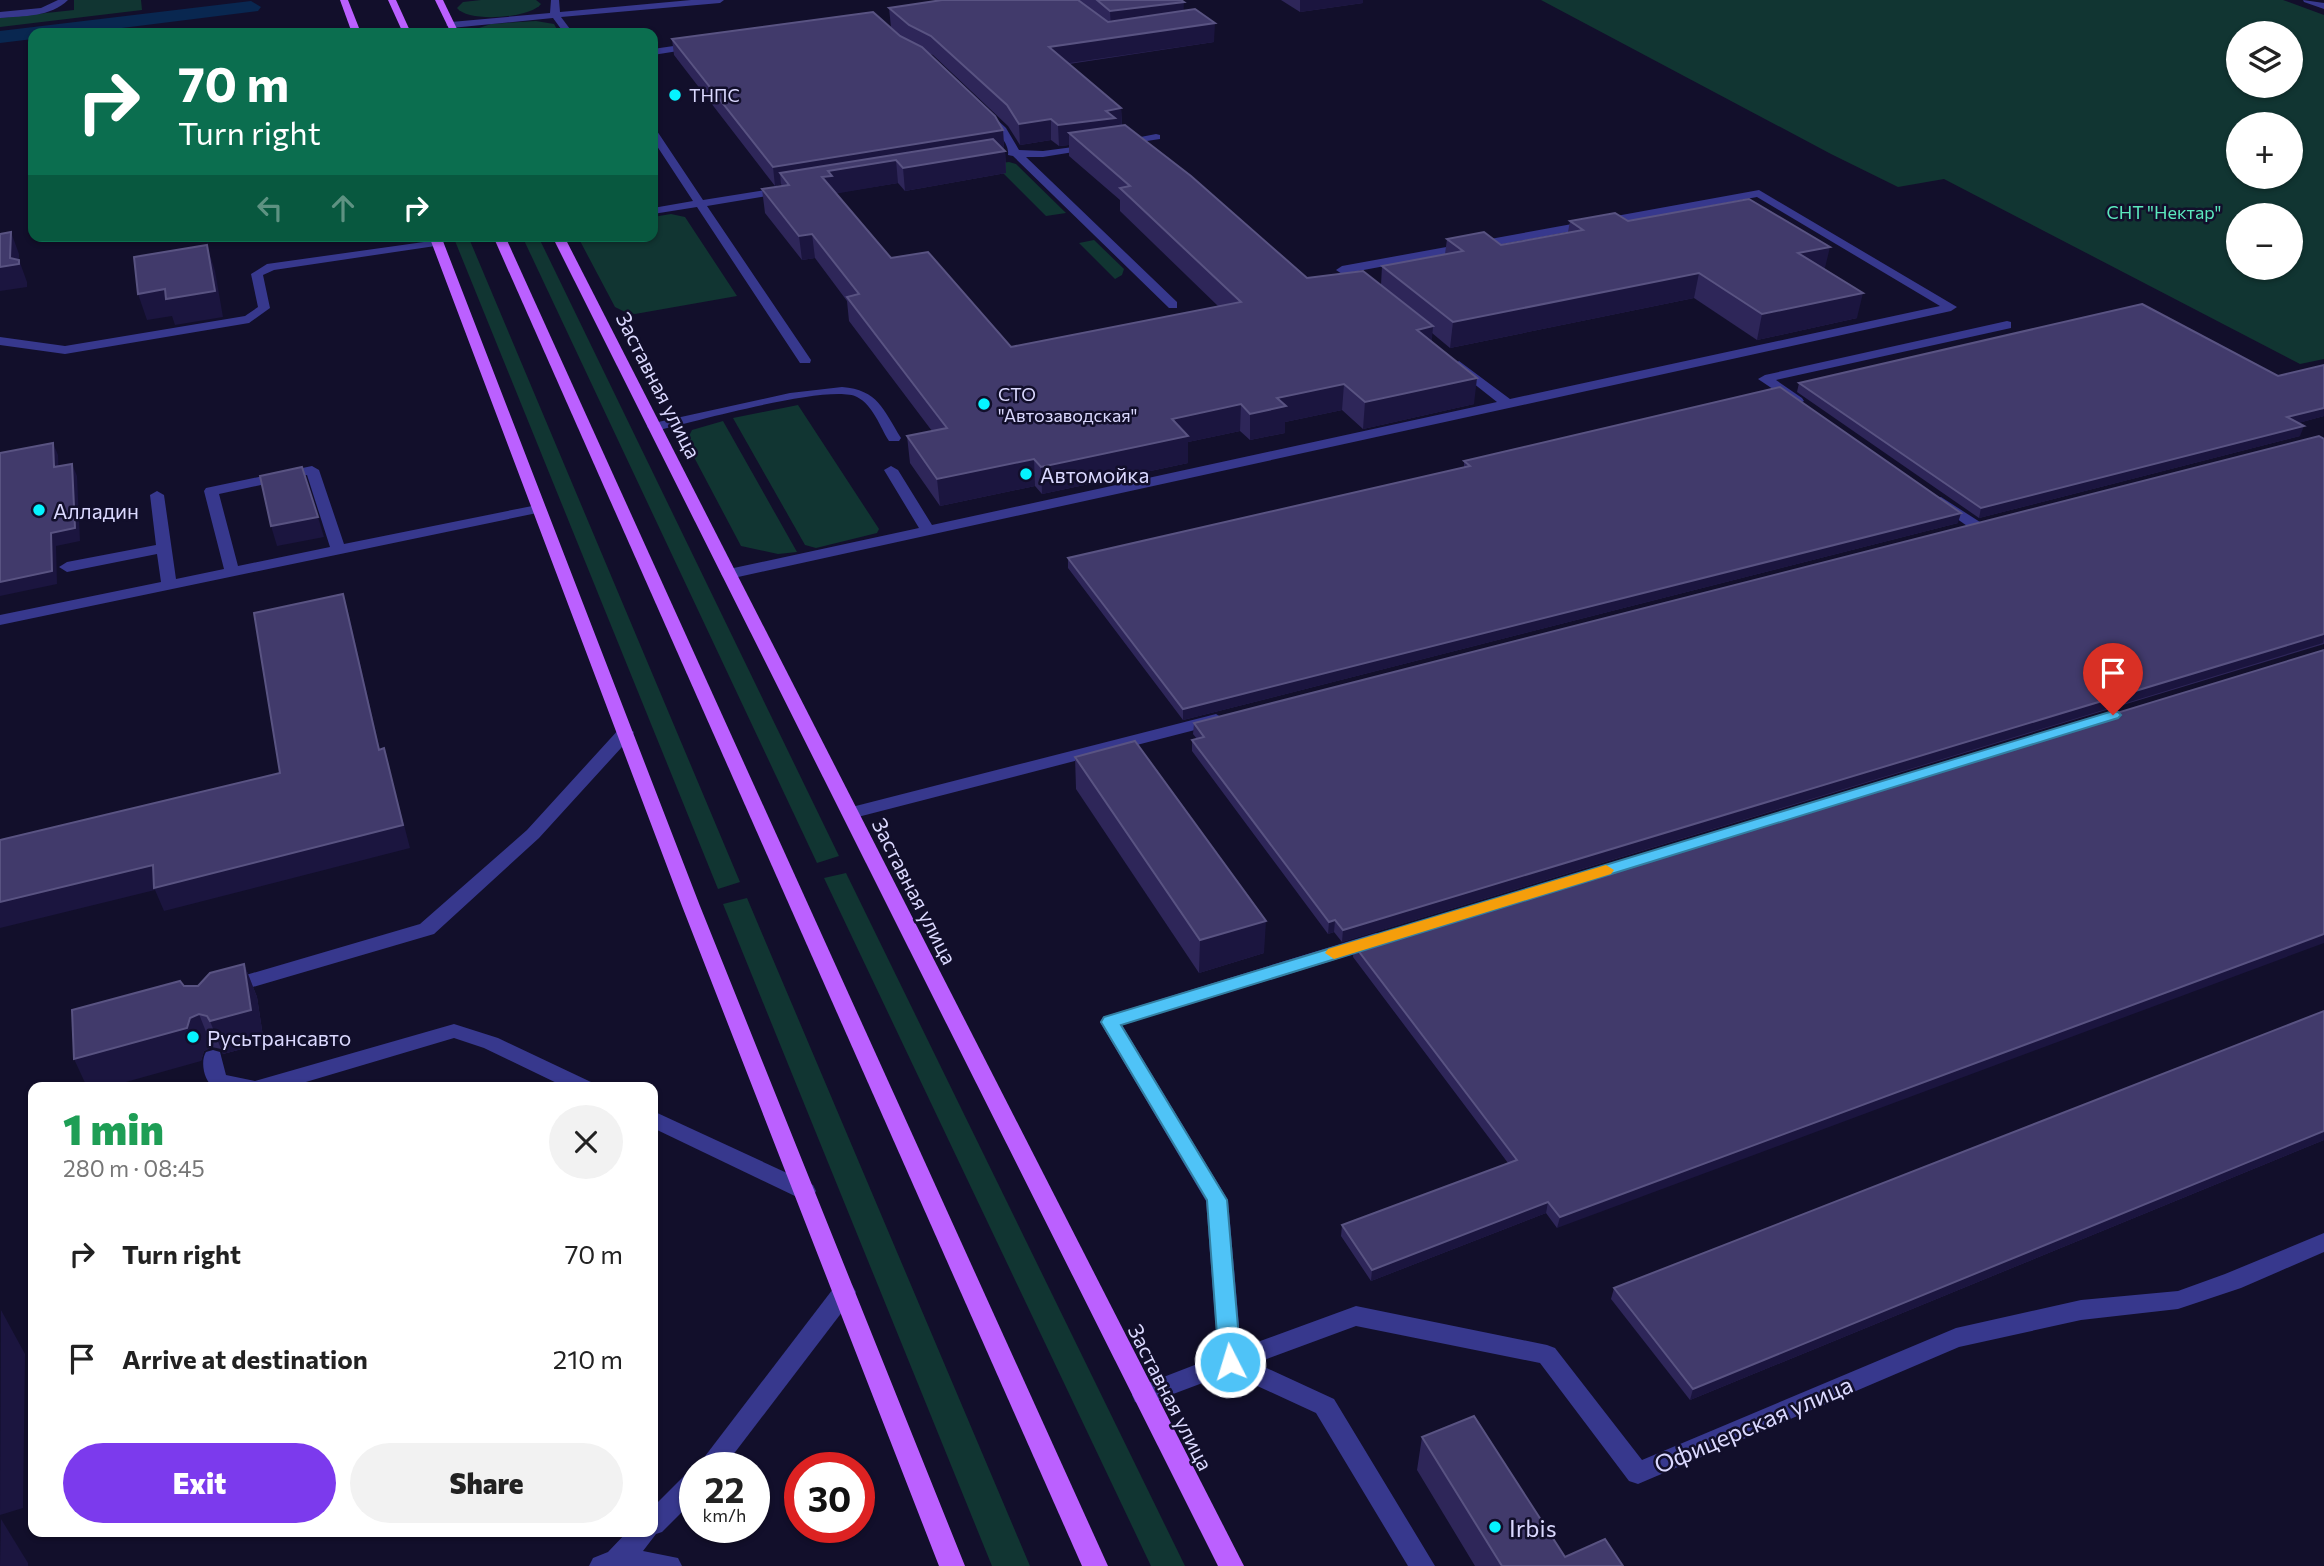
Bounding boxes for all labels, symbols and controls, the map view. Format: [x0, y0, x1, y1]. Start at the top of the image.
map controls [2226, 21, 2303, 280]
button: layers [2226, 21, 2303, 98]
text: 70 m [178, 52, 289, 112]
icon: right [63, 56, 154, 147]
place label: ТНПС [689, 84, 740, 106]
marker: ТНПС [667, 87, 683, 103]
text: Turn right [178, 112, 321, 152]
button: + [2226, 112, 2303, 189]
icon: left [251, 189, 289, 227]
icon: ahead [324, 189, 362, 227]
icon: right [397, 189, 435, 227]
park label: СНТ "Нектар" [2106, 201, 2222, 223]
button: − [2226, 203, 2303, 280]
street label: Заставная улица [611, 308, 707, 462]
place label: СТО "Автозаводская" [998, 383, 1138, 426]
marker: СТО "Автозаводская" [976, 396, 992, 412]
place label: Автомойка [1040, 462, 1149, 487]
marker: Автомойка [1018, 466, 1034, 482]
place label: Алладин [53, 498, 139, 523]
marker: Алладин [31, 502, 47, 518]
pin [2083, 643, 2143, 715]
icon: arrive [2094, 654, 2132, 692]
street label: Заставная улица [867, 814, 963, 968]
place label: Русьтрансавто [207, 1025, 351, 1050]
marker: Русьтрансавто [185, 1029, 201, 1045]
text: 1 min [63, 1102, 164, 1154]
button: close [549, 1105, 623, 1179]
text: 280 m · 08:45 [63, 1154, 205, 1182]
icon: right [63, 1235, 101, 1273]
text: Turn right [122, 1238, 241, 1269]
text: 70 m [565, 1238, 623, 1269]
street label: Заставная улица [1123, 1320, 1219, 1474]
position arrow [1193, 1325, 1267, 1399]
icon: arrive [63, 1340, 101, 1378]
text: Arrive at destination [122, 1343, 368, 1374]
text: 210 m [553, 1343, 623, 1374]
street label: Офицерская улица [1649, 1369, 1857, 1479]
button: Exit [63, 1443, 336, 1523]
button: Share [350, 1443, 623, 1523]
speed limit sign: 30 [784, 1452, 875, 1543]
text: 22 [705, 1467, 744, 1510]
text: km/h [703, 1504, 746, 1526]
place label: Irbis [1509, 1513, 1557, 1542]
marker: Irbis [1487, 1519, 1503, 1535]

